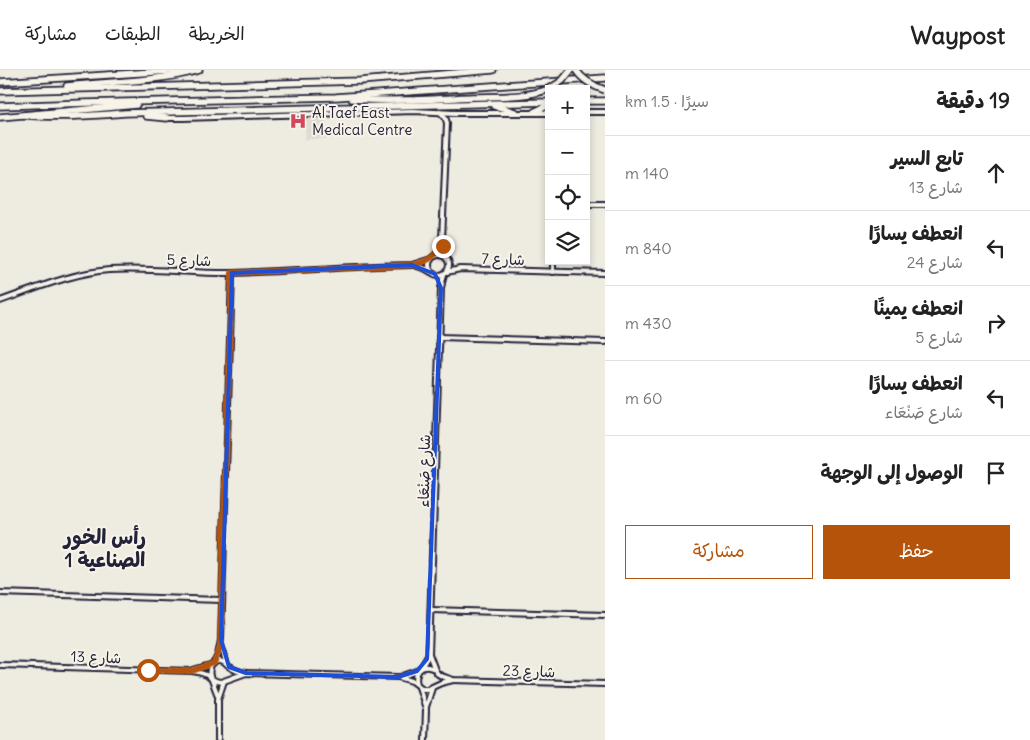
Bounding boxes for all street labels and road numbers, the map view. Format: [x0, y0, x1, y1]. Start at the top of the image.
street label: شارع 7 [481, 249, 525, 270]
street label: شارع 5 [166, 250, 212, 271]
street label: شارع صَنْعَاء [414, 434, 435, 508]
street label: شارع 13 [70, 647, 122, 668]
street label: شارع 23 [502, 661, 556, 682]

